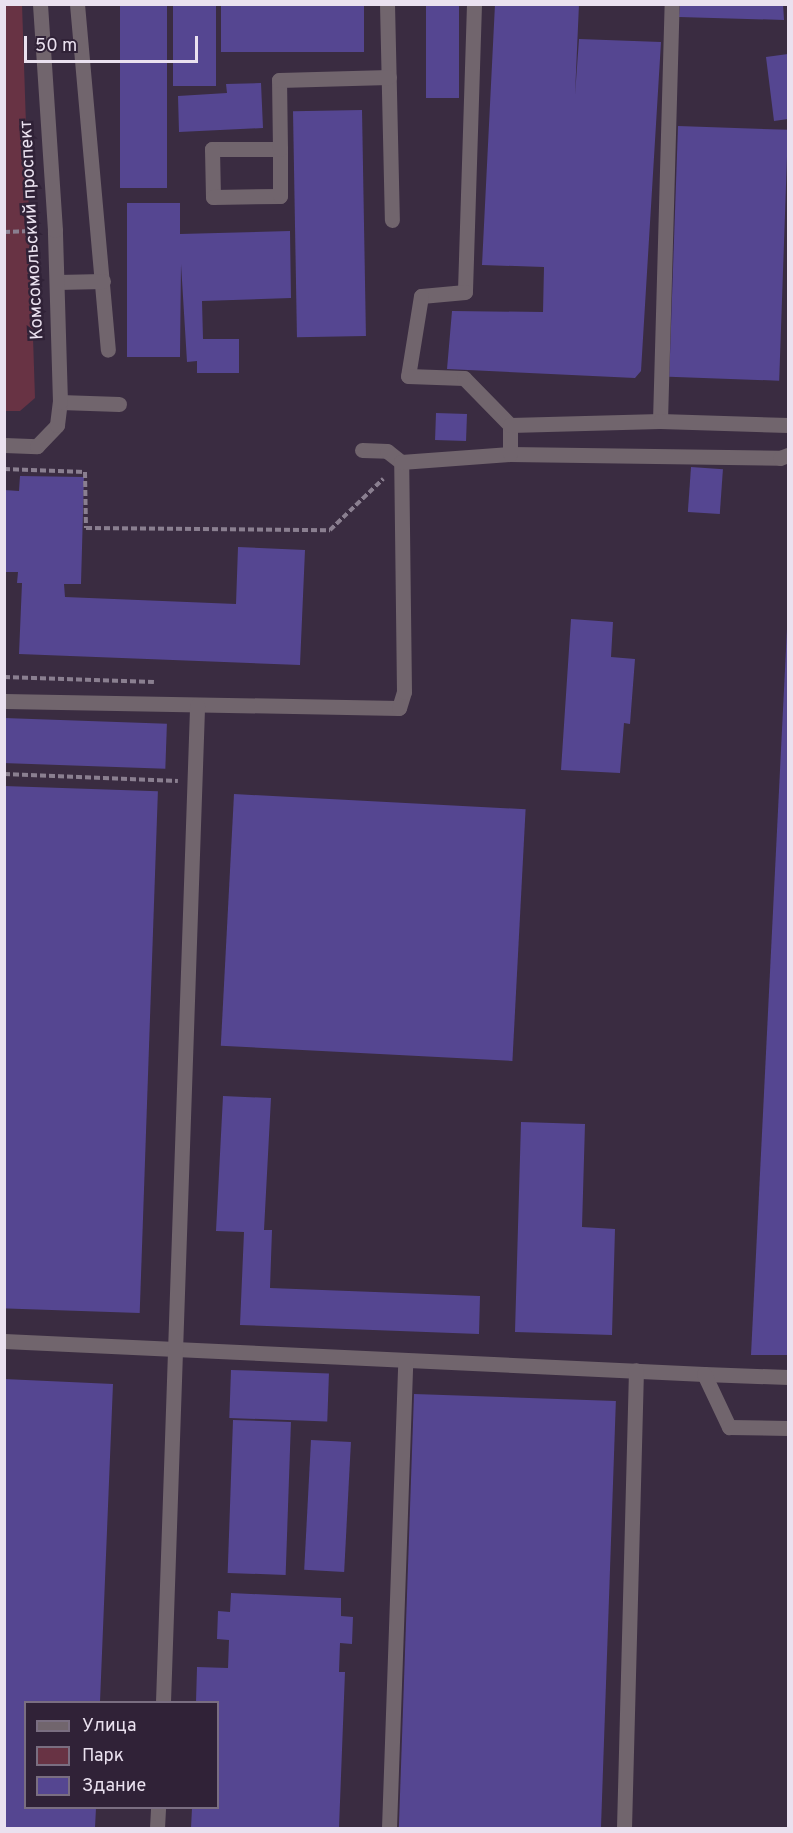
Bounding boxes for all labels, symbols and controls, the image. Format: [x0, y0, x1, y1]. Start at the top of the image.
scale bar [27, 24, 201, 62]
text: 50 m [35, 35, 77, 58]
street label: Комсомольский проспект [16, 120, 50, 340]
legend [24, 1701, 219, 1809]
text: Улица [82, 1715, 136, 1738]
text: Парк [82, 1745, 124, 1768]
text: Здание [82, 1775, 146, 1798]

